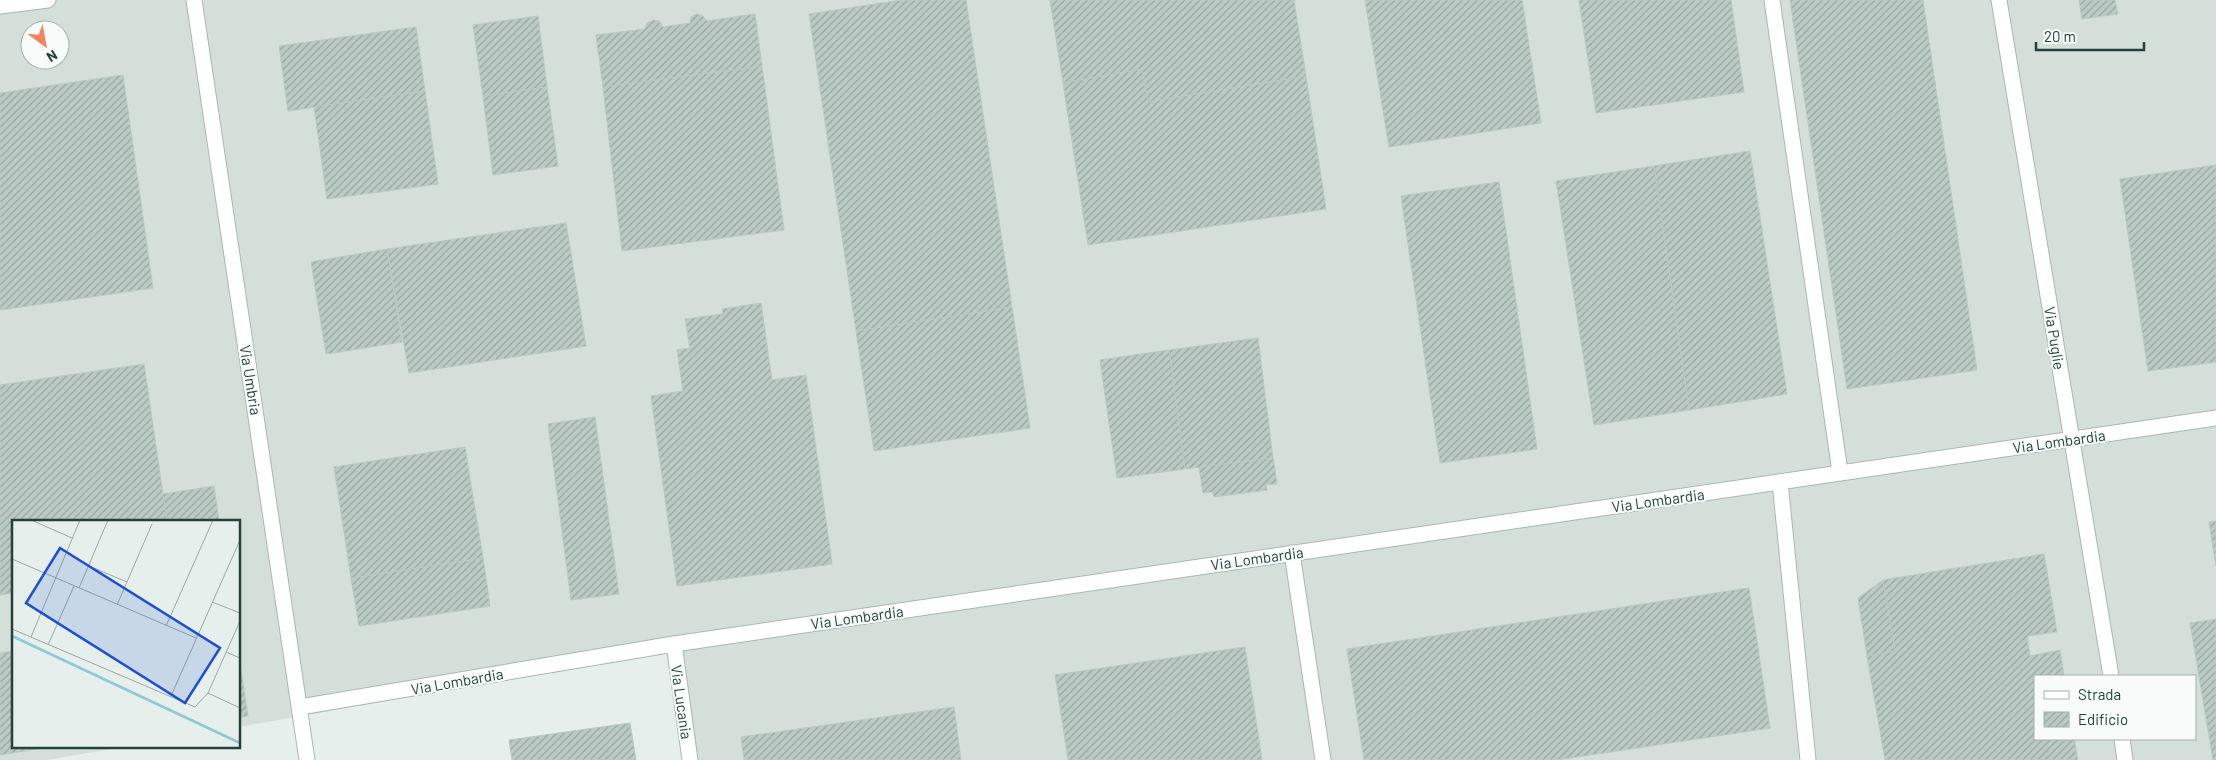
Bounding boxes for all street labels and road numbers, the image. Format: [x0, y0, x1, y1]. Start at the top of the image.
street label: Via Puglie [2041, 305, 2069, 371]
street label: Via Umbria [237, 344, 265, 416]
street label: Via Lombardia [2012, 426, 2106, 456]
street label: Via Lombardia [1611, 485, 1705, 515]
street label: Via Lombardia [1210, 543, 1304, 573]
street label: Via Lombardia [810, 602, 904, 632]
street label: Via Lombardia [409, 664, 505, 698]
street label: Via Lucania [668, 664, 696, 740]

